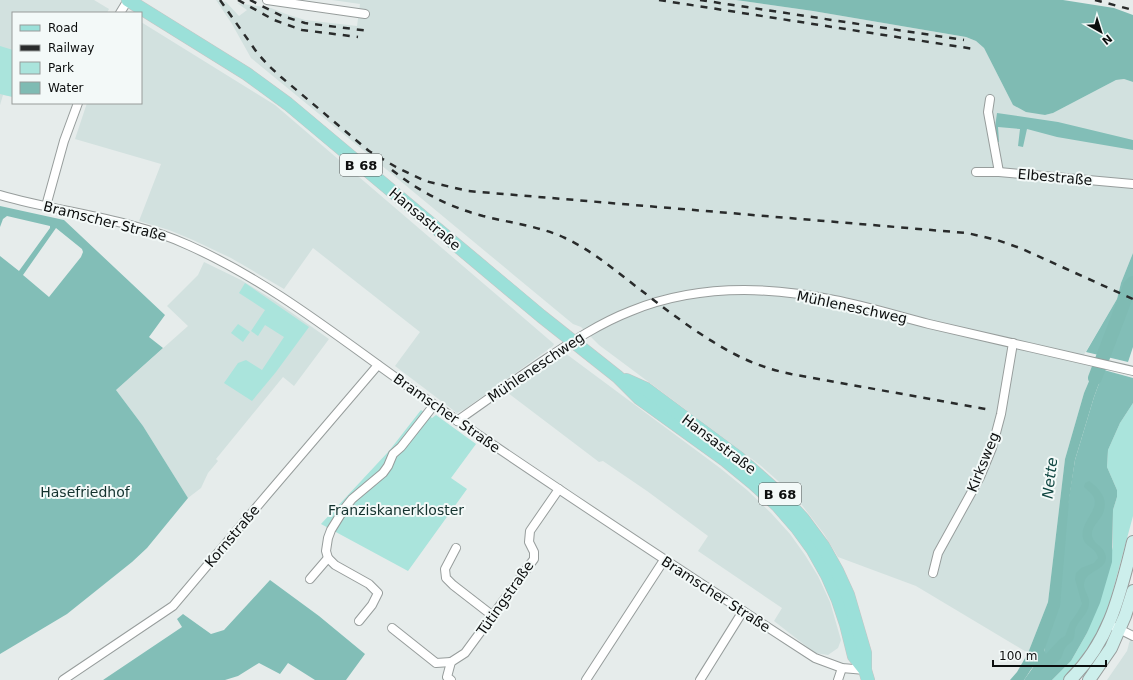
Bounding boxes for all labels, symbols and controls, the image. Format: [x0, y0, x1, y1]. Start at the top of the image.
legend [12, 12, 142, 104]
north arrow [1081, 12, 1121, 52]
text: Road [48, 21, 78, 35]
text: N [1099, 31, 1115, 47]
text: Railway [48, 41, 94, 55]
text: Park [48, 61, 74, 75]
text: Water [48, 81, 84, 95]
road number: B 68 [340, 154, 382, 176]
street label: Elbestraße [1017, 166, 1093, 188]
street label: Hansastraße [386, 184, 464, 254]
street label: Bramscher Straße [42, 198, 168, 244]
street label: Mühleneschweg [795, 287, 909, 327]
street label: Mühleneschweg [485, 329, 587, 405]
street label: Bramscher Straße [391, 370, 503, 456]
street label: Hansastraße [679, 411, 759, 477]
street label: Kirksweg [964, 430, 1002, 494]
water label: Nette [1039, 456, 1061, 500]
road number: B 68 [759, 483, 801, 505]
park label: Hasefriedhof [40, 484, 131, 500]
street label: Kornstraße [201, 502, 263, 570]
park label: Franziskanerkloster [328, 502, 464, 518]
street label: Bramscher Straße [659, 553, 773, 635]
street label: Tütingstraße [473, 558, 537, 639]
scale bar [993, 642, 1106, 668]
text: 100 m [999, 649, 1037, 663]

